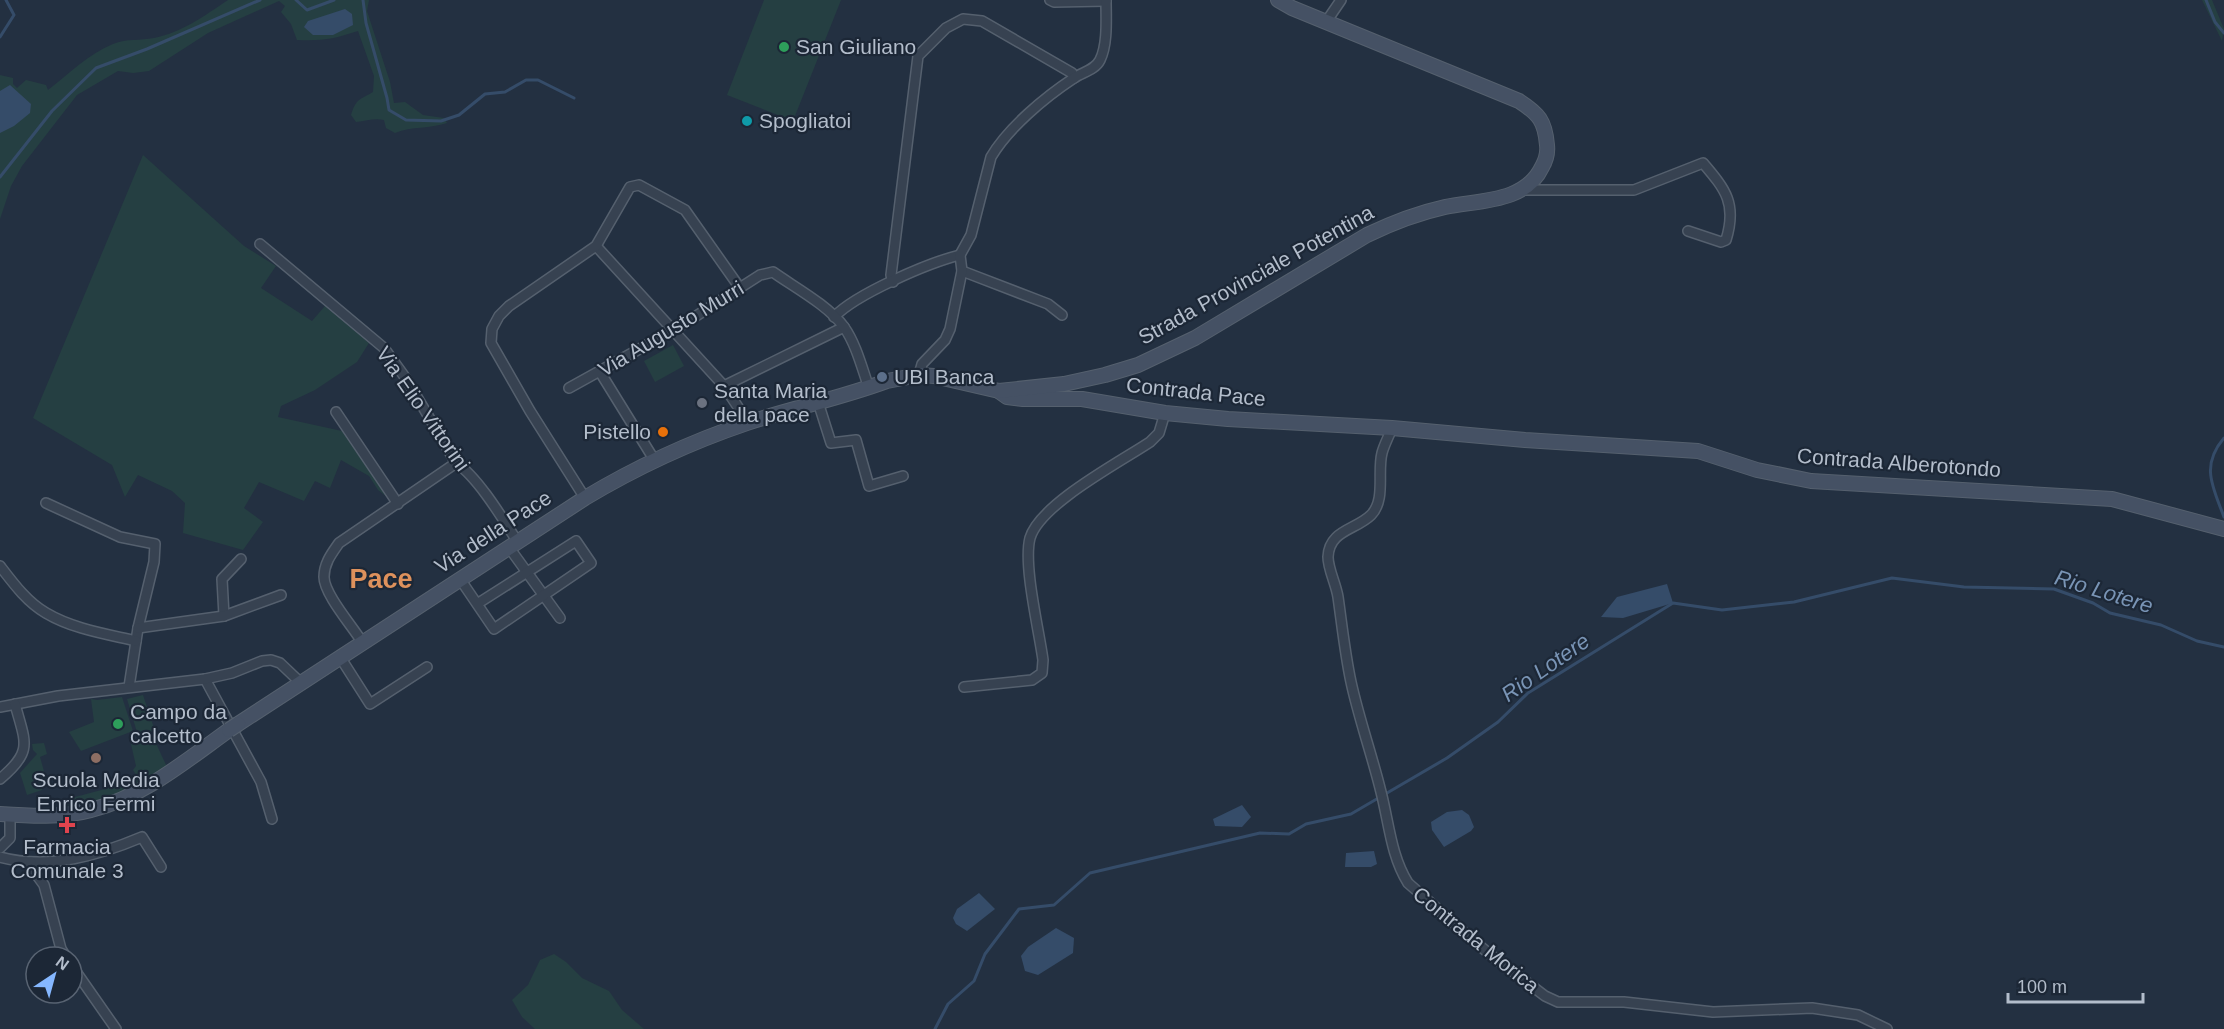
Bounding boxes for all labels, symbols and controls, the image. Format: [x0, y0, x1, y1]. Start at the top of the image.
place label: San Giuliano [796, 35, 916, 58]
marker: San Giuliano [777, 40, 791, 54]
place label: Spogliatoi [759, 109, 851, 132]
marker: Spogliatoi [740, 114, 754, 128]
street label: Strada Provinciale Potentina [1134, 200, 1377, 349]
street label: Via Augusto Murri [594, 276, 748, 381]
street label: Via Elio Vittorini [372, 342, 475, 475]
place label: UBI Banca [894, 365, 995, 388]
marker: UBI Banca [875, 370, 889, 384]
street label: Contrada Pace [1125, 373, 1267, 410]
place label: Santa Maria della pace [714, 379, 828, 426]
marker: Santa Maria della pace [695, 396, 709, 410]
place label: Pistello [583, 420, 651, 443]
marker: Pistello [656, 425, 670, 439]
street label: Contrada Alberotondo [1796, 444, 2002, 481]
street label: Via della Pace [430, 485, 555, 578]
district label: Pace [349, 564, 413, 594]
water label: Rio Lotere [2052, 565, 2156, 618]
water label: Rio Lotere [1497, 628, 1594, 707]
place label: Campo da calcetto [130, 700, 227, 747]
marker: Campo da calcetto [111, 717, 125, 731]
marker: Scuola Media Enrico Fermi [89, 751, 103, 765]
place label: Scuola Media Enrico Fermi [32, 768, 160, 815]
marker: Farmacia Comunale 3 [60, 818, 74, 832]
place label: Farmacia Comunale 3 [10, 835, 124, 882]
street label: Contrada Morica [1409, 882, 1544, 998]
north arrow [24, 945, 84, 1005]
text: N [53, 953, 72, 974]
scale bar [2008, 966, 2143, 1004]
text: 100 m [2017, 977, 2067, 997]

